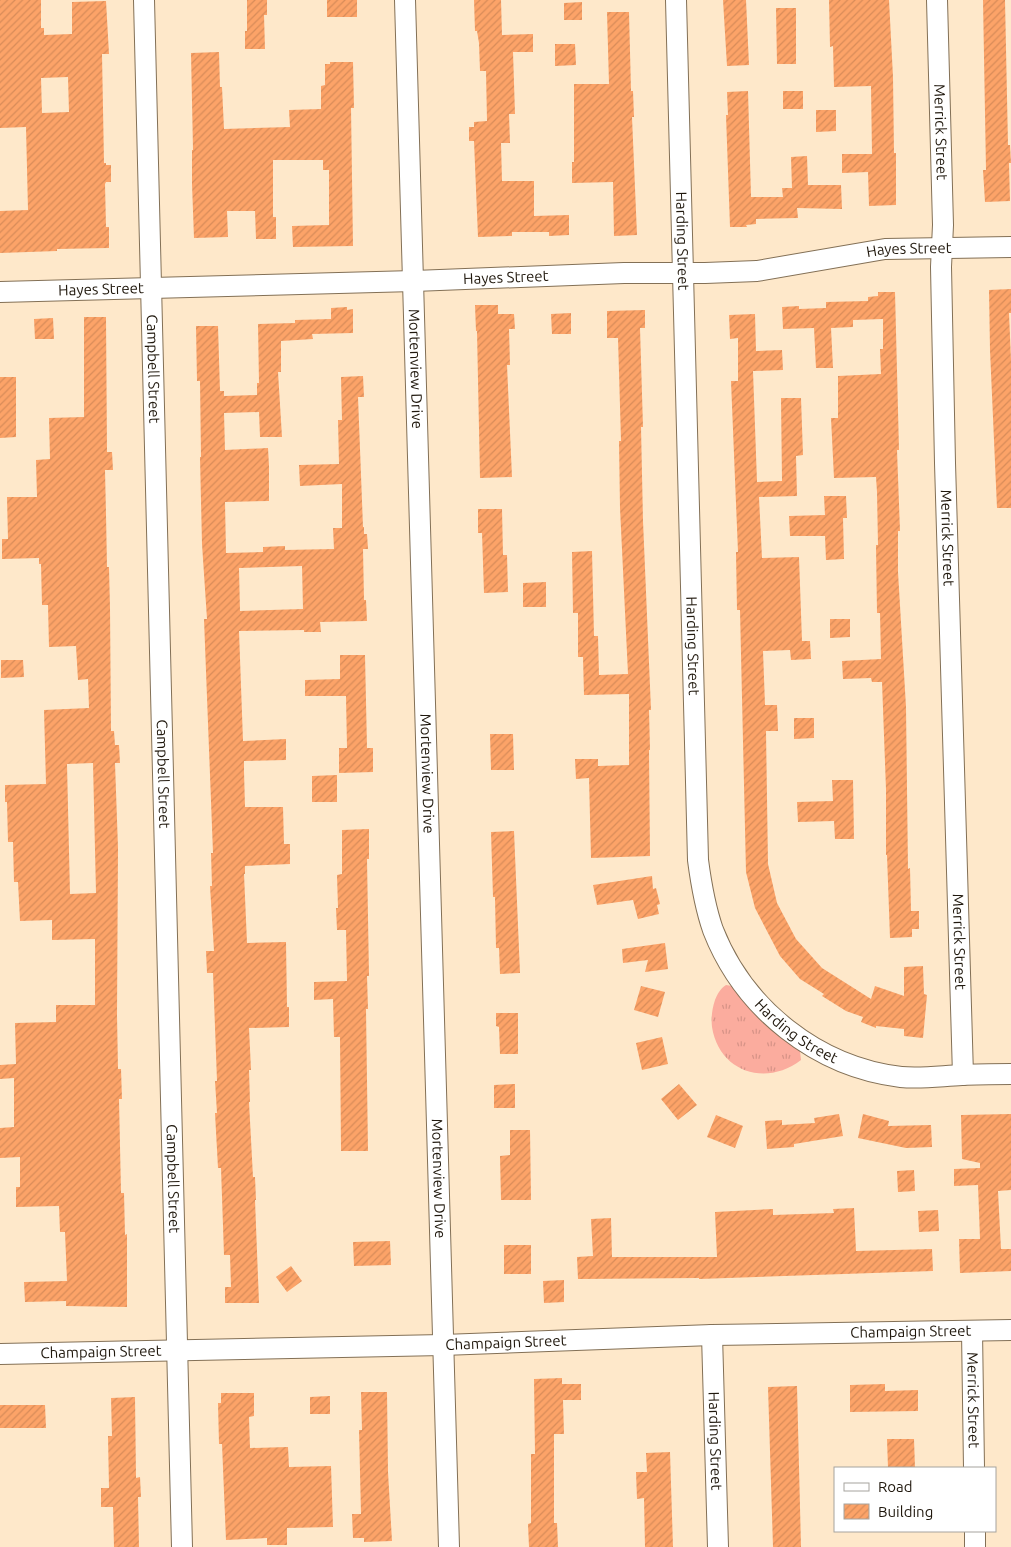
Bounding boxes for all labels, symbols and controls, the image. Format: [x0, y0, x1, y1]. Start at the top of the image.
street label: Merrick Street [931, 84, 951, 180]
street label: Harding Street [673, 191, 692, 291]
street label: Hayes Street [865, 239, 952, 260]
street label: Hayes Street [463, 267, 549, 287]
street label: Hayes Street [58, 279, 144, 298]
street label: Mortenview Drive [406, 309, 426, 429]
street label: Campbell Street [144, 314, 163, 424]
street label: Merrick Street [938, 489, 958, 586]
street label: Harding Street [683, 596, 703, 696]
street label: Mortenview Drive [417, 713, 438, 834]
street label: Campbell Street [154, 719, 173, 829]
street label: Merrick Street [950, 893, 969, 990]
street label: Harding Street [751, 995, 841, 1067]
street label: Mortenview Drive [429, 1118, 449, 1239]
street label: Campbell Street [164, 1124, 183, 1233]
street label: Champaign Street [850, 1322, 972, 1341]
street label: Champaign Street [445, 1331, 567, 1353]
street label: Champaign Street [40, 1342, 162, 1361]
street label: Merrick Street [964, 1352, 983, 1448]
street label: Harding Street [706, 1391, 725, 1491]
legend [834, 1467, 996, 1532]
text: Road [878, 1478, 913, 1495]
text: Building [878, 1503, 933, 1520]

